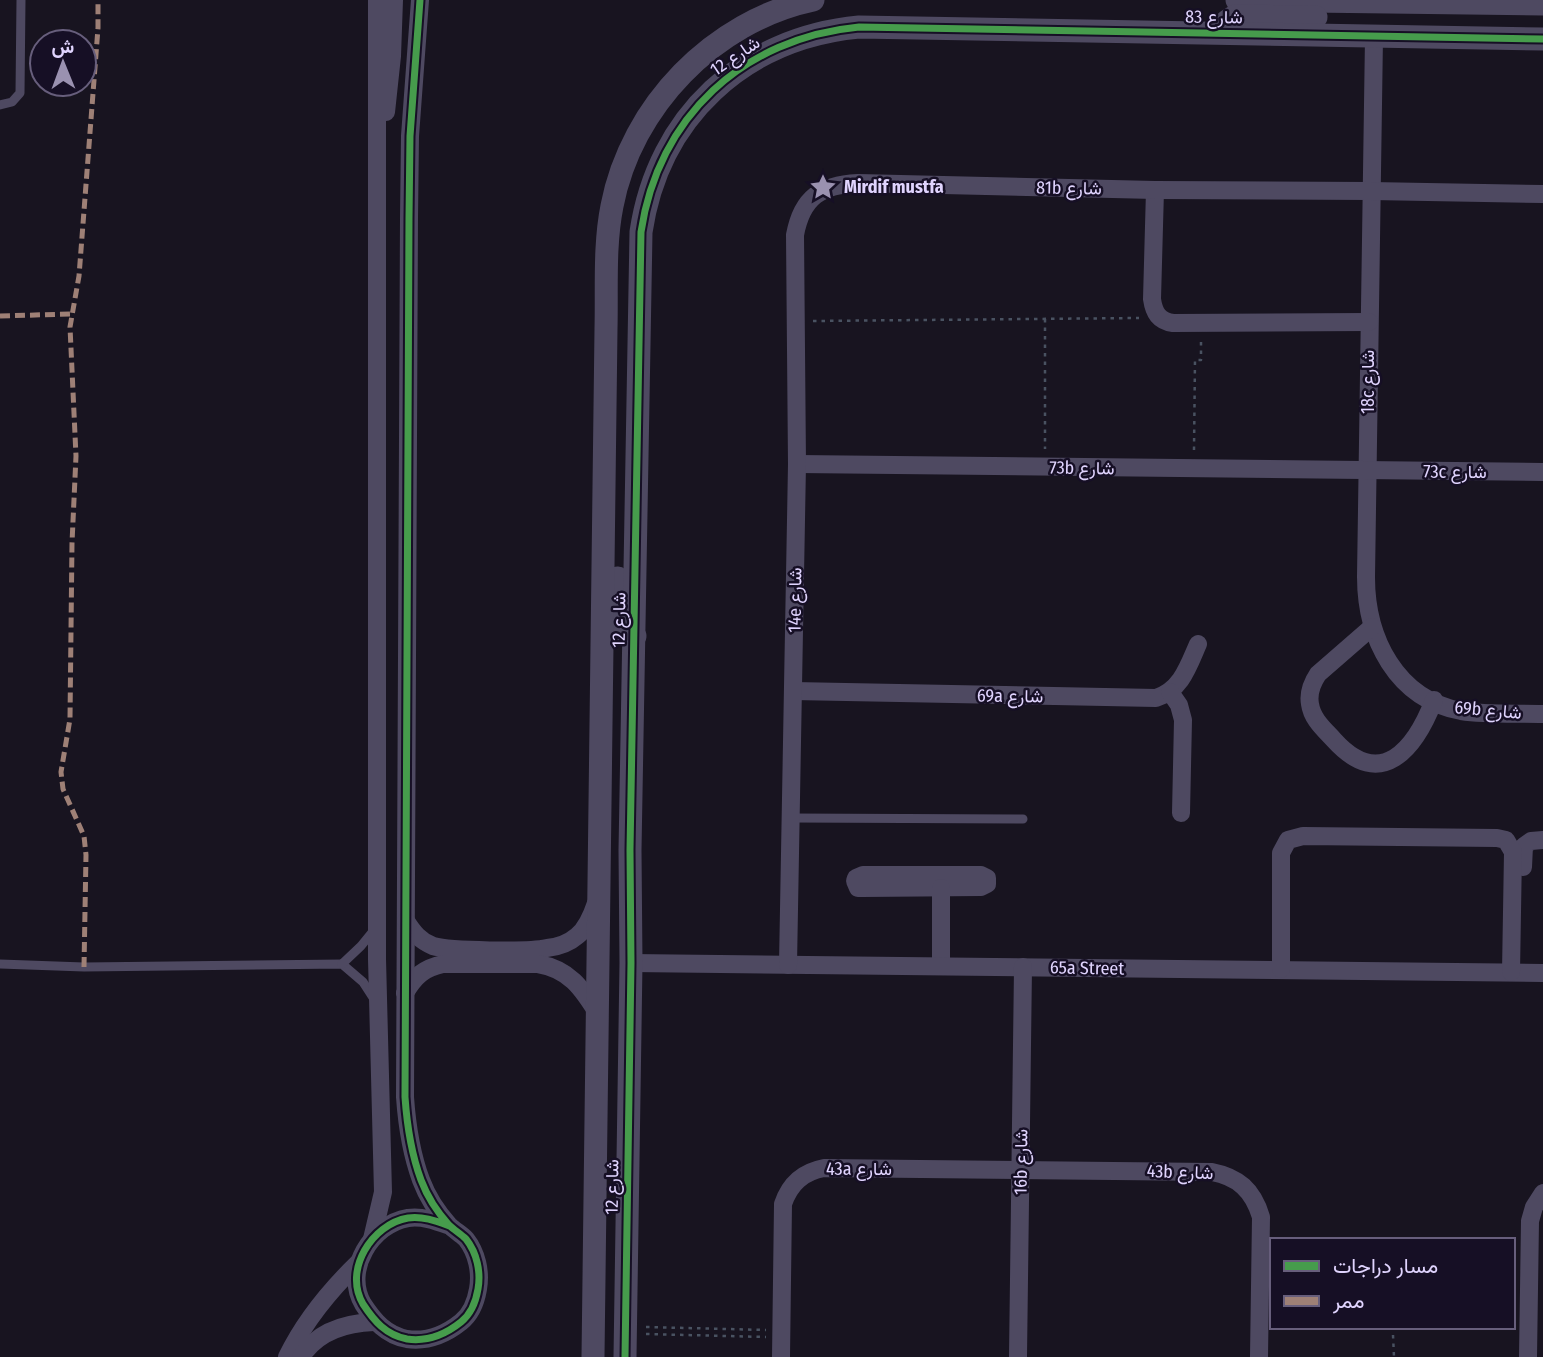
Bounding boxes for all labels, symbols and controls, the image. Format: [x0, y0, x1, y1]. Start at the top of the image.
street label: شارع 83 [1185, 5, 1243, 30]
north arrow [28, 28, 98, 98]
street label: شارع 12 [706, 31, 765, 81]
text: ش [51, 35, 74, 58]
place icon: Mirdif mustfa [808, 172, 838, 202]
place label: Mirdif mustfa [844, 176, 944, 198]
street label: 81b شارع [1036, 176, 1102, 201]
street label: 18c شارع [1357, 350, 1380, 414]
street label: 73b شارع [1049, 456, 1115, 481]
street label: 73c شارع [1423, 461, 1487, 484]
street label: 14e شارع [783, 567, 808, 633]
street label: شارع 12 [608, 592, 631, 648]
street label: 69a شارع [977, 684, 1043, 709]
street label: 69b شارع [1453, 696, 1523, 725]
street label: 65a Street [1050, 956, 1125, 980]
street label: 16b شارع [1009, 1129, 1034, 1195]
street label: 43a شارع [826, 1158, 892, 1181]
street label: شارع 12 [601, 1159, 624, 1215]
street label: 43b شارع [1146, 1160, 1214, 1185]
legend [1270, 1238, 1515, 1329]
text: مسار دراجات [1333, 1253, 1438, 1279]
text: ممر [1332, 1288, 1364, 1314]

